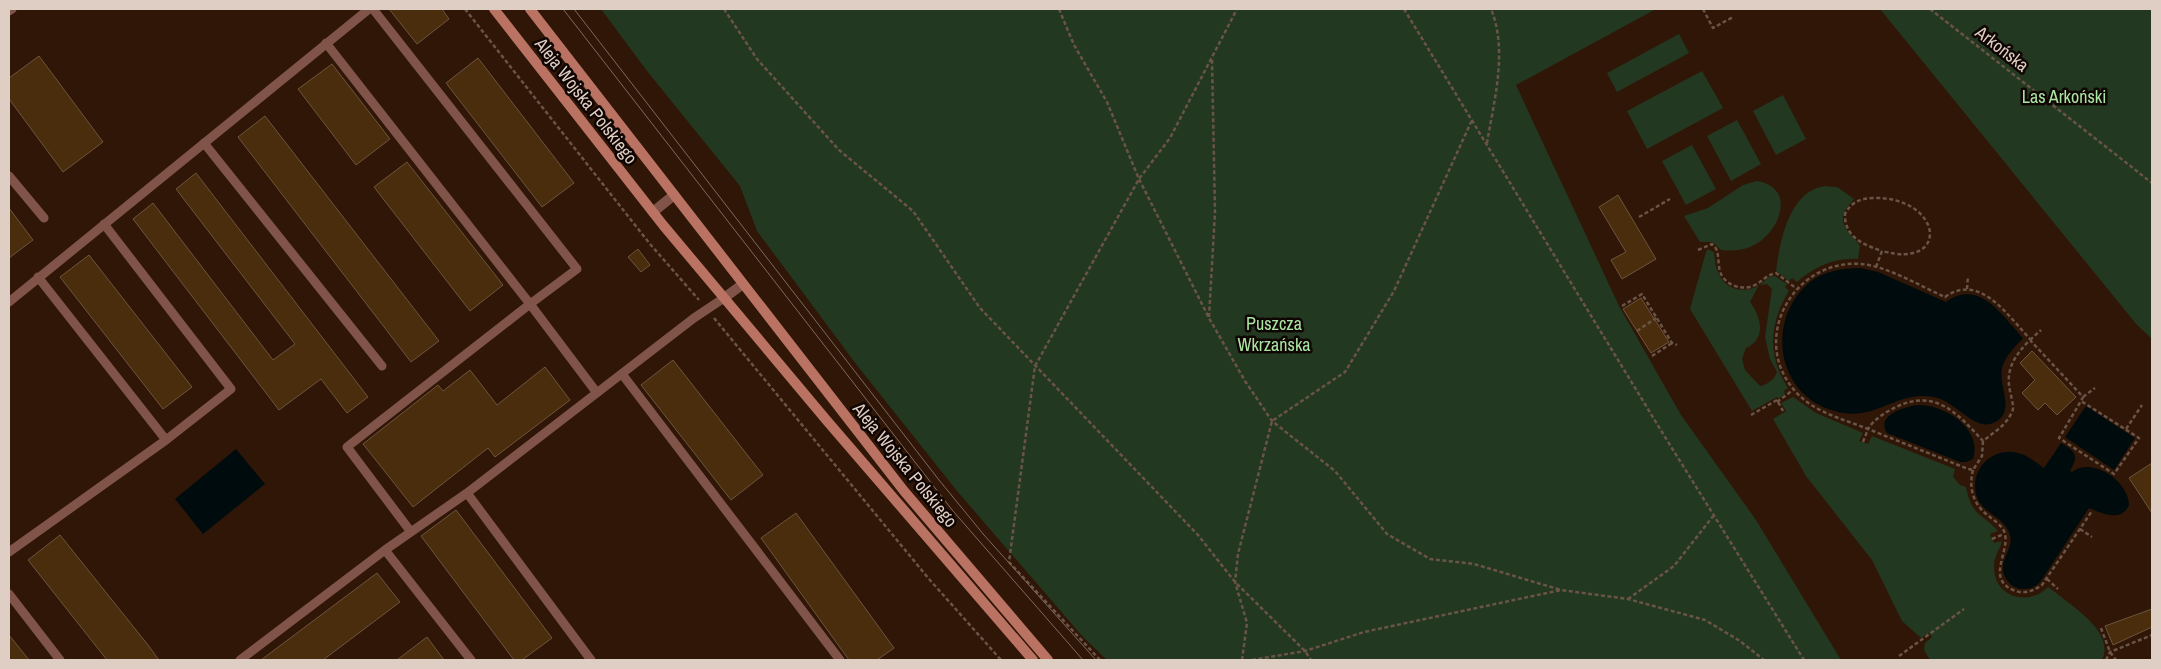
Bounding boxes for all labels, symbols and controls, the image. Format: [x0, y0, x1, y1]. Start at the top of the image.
street label: Arkońska [1970, 19, 2034, 77]
street label: Aleja Wojska Polskiego [529, 32, 644, 169]
park label: Las Arkoński [2022, 84, 2106, 109]
park label: Puszcza Wkrzańska [1238, 311, 1311, 357]
street label: Aleja Wojska Polskiego [847, 396, 964, 532]

